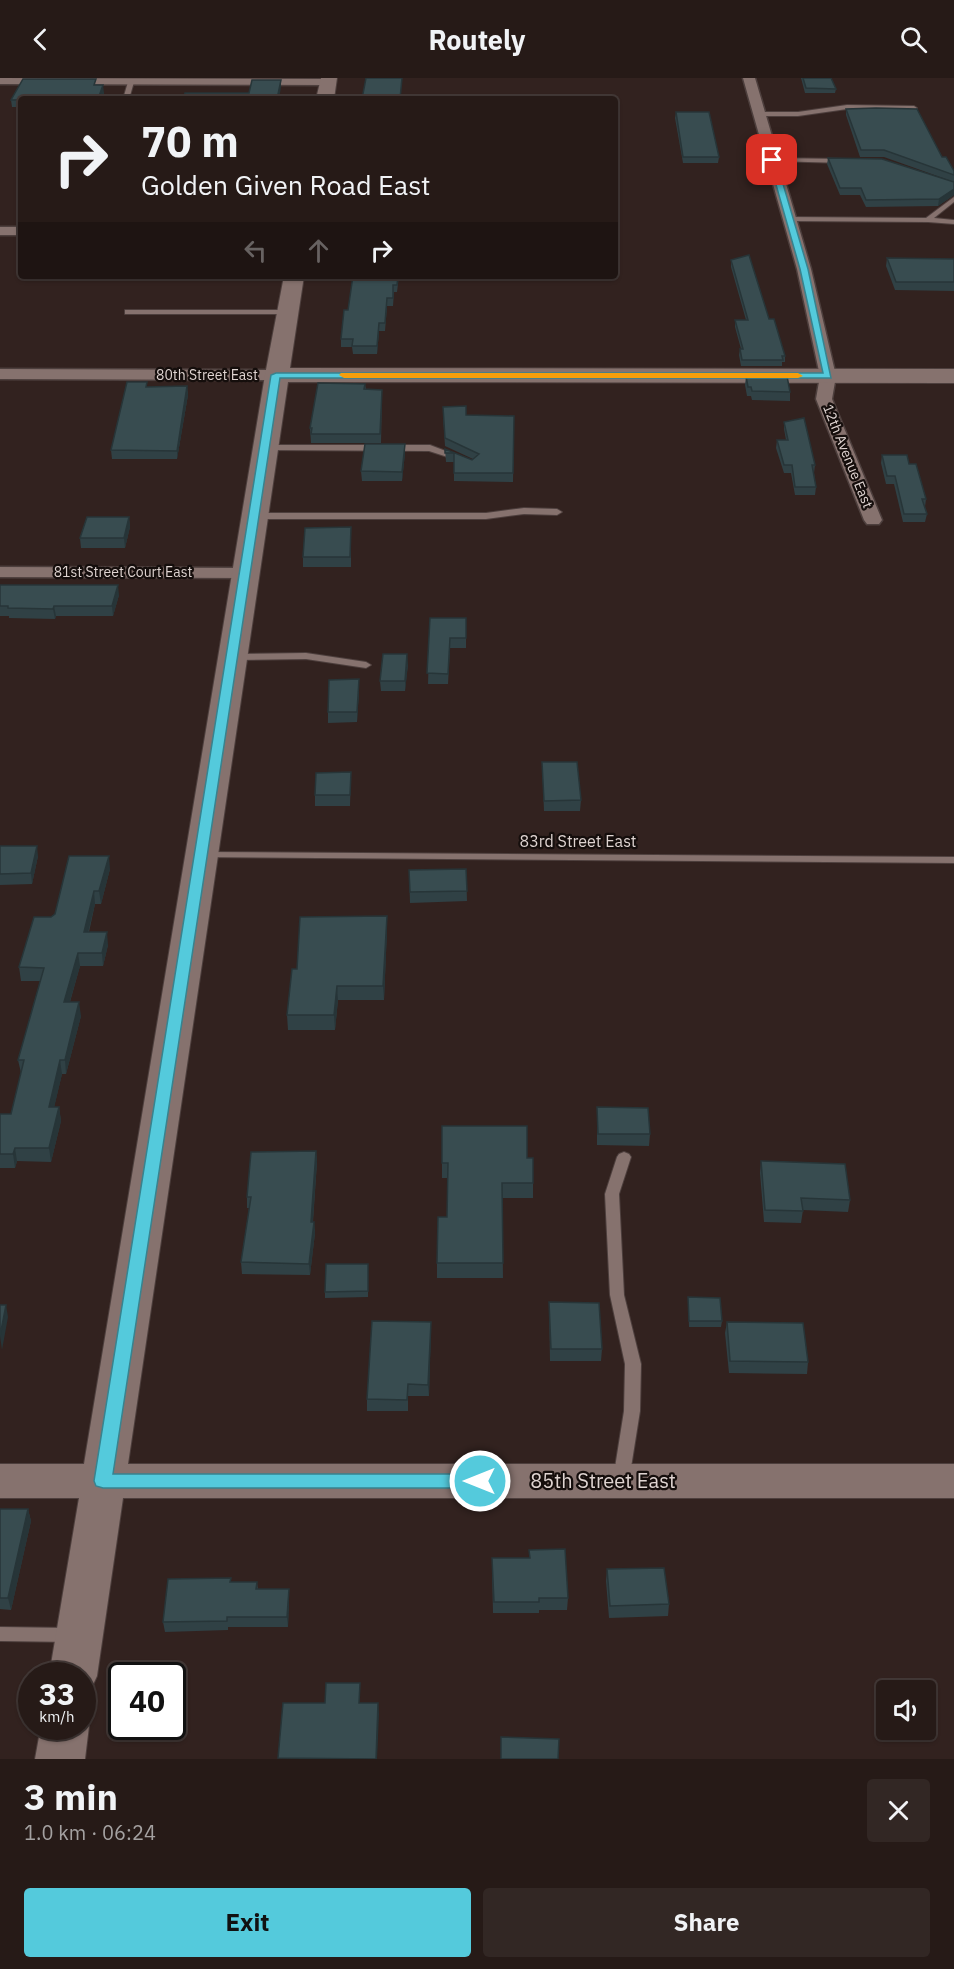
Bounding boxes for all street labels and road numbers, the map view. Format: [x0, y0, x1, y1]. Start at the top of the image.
street label: 80th Street East [156, 366, 258, 384]
street label: 12th Avenue East [819, 401, 877, 511]
street label: 81st Street Court East [54, 563, 192, 581]
street label: 83rd Street East [520, 831, 636, 851]
street label: 85th Street East [530, 1467, 676, 1494]

